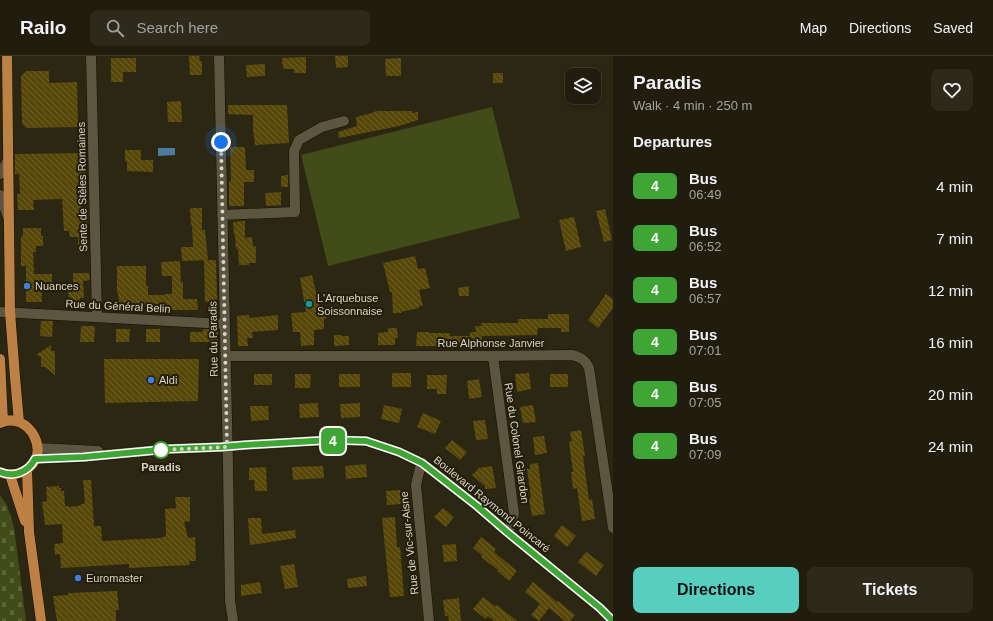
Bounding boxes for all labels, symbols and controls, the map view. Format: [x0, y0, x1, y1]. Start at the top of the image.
search box [90, 10, 370, 46]
text: Railo [20, 17, 66, 38]
icon: search [104, 17, 126, 39]
text: Search here [136, 19, 218, 36]
text: Map [800, 20, 827, 36]
text: Directions [849, 20, 911, 36]
text: Saved [933, 20, 973, 36]
map controls [565, 68, 601, 104]
button: layers [565, 68, 601, 104]
button: heart [931, 69, 973, 111]
text: Paradis [633, 72, 702, 93]
text: Walk · 4 min · 250 m [633, 98, 752, 113]
street label: Sente de Stèles Romaines [75, 121, 89, 252]
your location [211, 132, 231, 152]
text: Departures [633, 133, 712, 150]
text: Bus [689, 170, 717, 187]
text: 4 [651, 178, 659, 194]
text: 4 min [936, 178, 973, 195]
text: 06:49 [689, 187, 722, 202]
text: Bus [689, 222, 717, 239]
text: 4 [651, 230, 659, 246]
text: 7 min [936, 230, 973, 247]
text: 06:52 [689, 239, 722, 254]
text: Bus [689, 274, 717, 291]
place label: Nuances [35, 280, 79, 292]
marker: Nuances [22, 281, 32, 291]
text: 4 [651, 282, 659, 298]
text: 12 min [928, 282, 973, 299]
text: 06:57 [689, 291, 722, 306]
place label: L'Arquebuse Soissonnaise [317, 292, 382, 317]
street label: Rue du Général Belin [65, 297, 171, 315]
marker: L'Arquebuse Soissonnaise [304, 299, 314, 309]
street label: Rue du Paradis [206, 300, 220, 377]
text: Bus [689, 326, 717, 343]
text: 4 [651, 334, 659, 350]
text: 16 min [928, 334, 973, 351]
street label: Rue Alphonse Janvier [437, 337, 545, 349]
text: 07:01 [689, 343, 722, 358]
place label: Aldi [159, 374, 177, 386]
marker: Aldi [146, 375, 156, 385]
text: Bus [689, 378, 717, 395]
street label: Rue du Colonel Girardon [503, 382, 531, 504]
text: 4 [651, 386, 659, 402]
text: 20 min [928, 386, 973, 403]
text: 07:05 [689, 395, 722, 410]
line badge: 4 [320, 428, 346, 454]
text: Bus [689, 430, 717, 447]
text: 4 [329, 433, 337, 449]
text: 4 [651, 438, 659, 454]
text: 24 min [928, 438, 973, 455]
marker: Paradis [152, 441, 170, 459]
text: 07:09 [689, 447, 722, 462]
street label: Boulevard Raymond Poincaré [431, 453, 553, 555]
place label: Paradis [141, 461, 181, 473]
street label: Rue de Vic-sur-Aisne [398, 491, 420, 595]
button: Directions [633, 567, 799, 613]
button: Tickets [807, 567, 973, 613]
place label: Euromaster [86, 572, 143, 584]
marker: Euromaster [73, 573, 83, 583]

